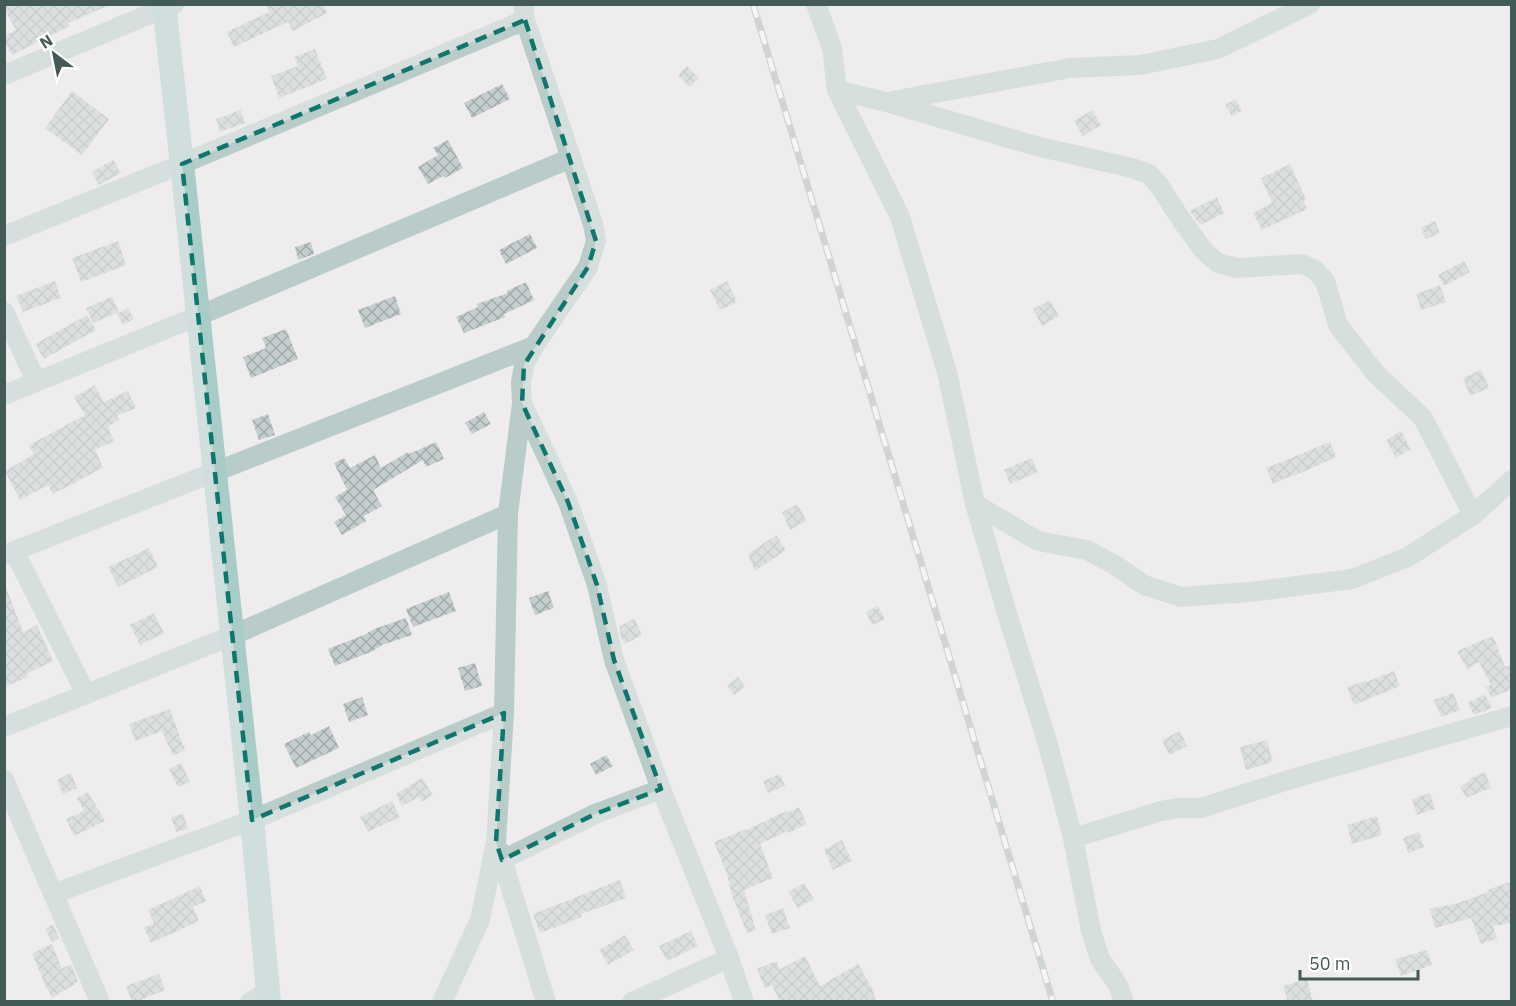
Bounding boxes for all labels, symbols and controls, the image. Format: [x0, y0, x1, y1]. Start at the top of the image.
north arrow [24, 24, 84, 84]
text: N [36, 30, 56, 53]
scale bar [1300, 943, 1418, 981]
text: 50 m [1309, 952, 1351, 975]

